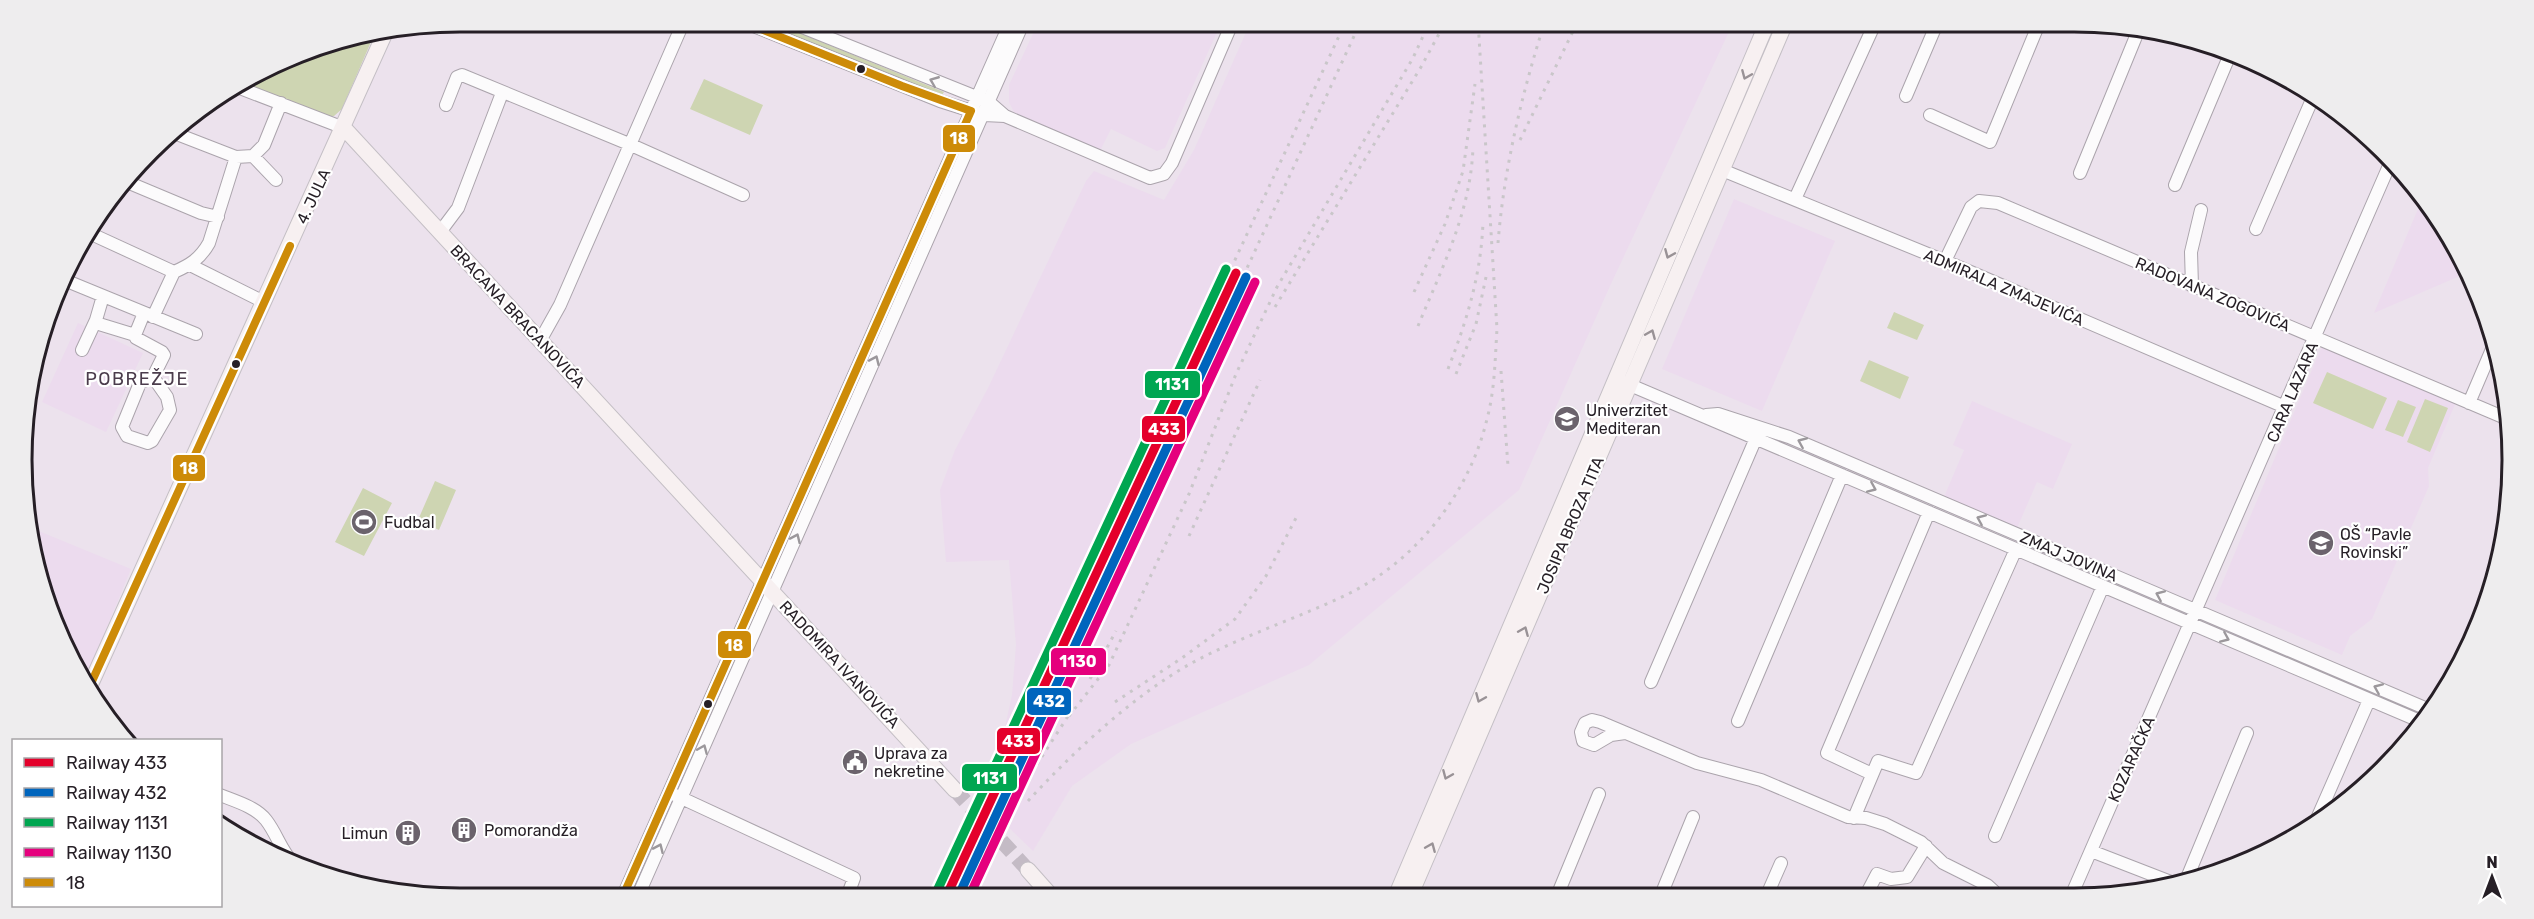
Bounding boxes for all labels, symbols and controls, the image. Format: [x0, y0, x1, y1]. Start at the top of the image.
unlabelled marker [855, 63, 867, 75]
one-way arrow [1741, 68, 1753, 79]
one-way arrow [930, 76, 941, 88]
line badge: 18 [942, 124, 976, 153]
text: 18 [950, 129, 969, 148]
street label: 4. JULA [292, 165, 335, 227]
street label: BRACANA BRACANOVIĆA [446, 240, 590, 392]
street label: ADMIRALA ZMAJEVIĆA [1921, 244, 2087, 330]
one-way arrow [1664, 248, 1676, 259]
street label: RADOVANA ZOGOVIĆA [2133, 252, 2294, 336]
one-way arrow [1644, 330, 1656, 341]
street label: CARA LAZARA [2263, 339, 2322, 445]
one-way arrow [868, 355, 880, 366]
unlabelled marker [230, 358, 242, 370]
district label: POBREŽJE [85, 368, 189, 390]
line badge: 1131 [1144, 370, 1201, 399]
text: 1131 [1155, 375, 1189, 394]
place label: Univerzitet Mediteran [1586, 401, 1668, 438]
school or university icon: Univerzitet Mediteran [1552, 404, 1582, 434]
line badge: 433 [1141, 415, 1186, 443]
text: 433 [1148, 420, 1180, 439]
one-way arrow [1797, 437, 1808, 449]
line badge: 18 [172, 454, 206, 482]
street label: JOSIPA BROZA TITA [1533, 454, 1608, 597]
text: 18 [180, 459, 199, 478]
one-way arrow [1865, 481, 1876, 493]
sports icon: Fudbal [349, 507, 379, 537]
place label: Fudbal [384, 513, 435, 532]
one-way arrow [1976, 514, 1987, 526]
place label: OŠ “Pavle Rovinski” [2340, 524, 2412, 562]
street label: ZMAJ JOVINA [2017, 527, 2121, 586]
school or university icon: OŠ “Pavle Rovinski” [2306, 528, 2336, 558]
one-way arrow [789, 534, 801, 545]
one-way arrow [2156, 590, 2167, 602]
street label: RADOMIRA IVANOVIĆA [776, 596, 905, 732]
one-way arrow [1517, 626, 1529, 637]
line badge: 18 [717, 630, 752, 659]
one-way arrow [2219, 631, 2230, 643]
text: 18 [725, 636, 744, 655]
line badge: 1130 [1050, 647, 1107, 676]
text: 1130 [1059, 652, 1097, 671]
one-way arrow [2374, 683, 2385, 695]
line badge: 432 [1026, 687, 1072, 716]
text: 432 [1033, 692, 1065, 711]
one-way arrow [1475, 692, 1487, 703]
unlabelled marker [702, 698, 714, 710]
street label: KOZARAČKA [2103, 713, 2159, 805]
line badge: 433 [996, 727, 1041, 755]
text: 433 [1002, 732, 1034, 751]
legend [12, 739, 222, 907]
one-way arrow [696, 744, 708, 755]
place label: Uprava za nekretine [874, 744, 948, 781]
public building icon: Uprava za nekretine [840, 747, 870, 777]
text: Railway 433 [66, 752, 167, 774]
line badge: 1131 [961, 763, 1018, 792]
text: 1131 [973, 769, 1007, 788]
one-way arrow [1442, 769, 1454, 780]
text: Railway 432 [66, 782, 167, 804]
text: Railway 1131 [66, 812, 168, 834]
building icon: Pomorandža [449, 815, 479, 845]
building icon: Limun [393, 818, 423, 848]
place label: Pomorandža [484, 821, 578, 840]
place label: Limun [342, 824, 388, 843]
text: Railway 1130 [66, 842, 172, 864]
one-way arrow [1424, 842, 1436, 853]
one-way arrow [652, 843, 664, 854]
north arrow [2462, 847, 2522, 907]
text: N [2486, 853, 2498, 872]
text: 18 [66, 872, 85, 894]

